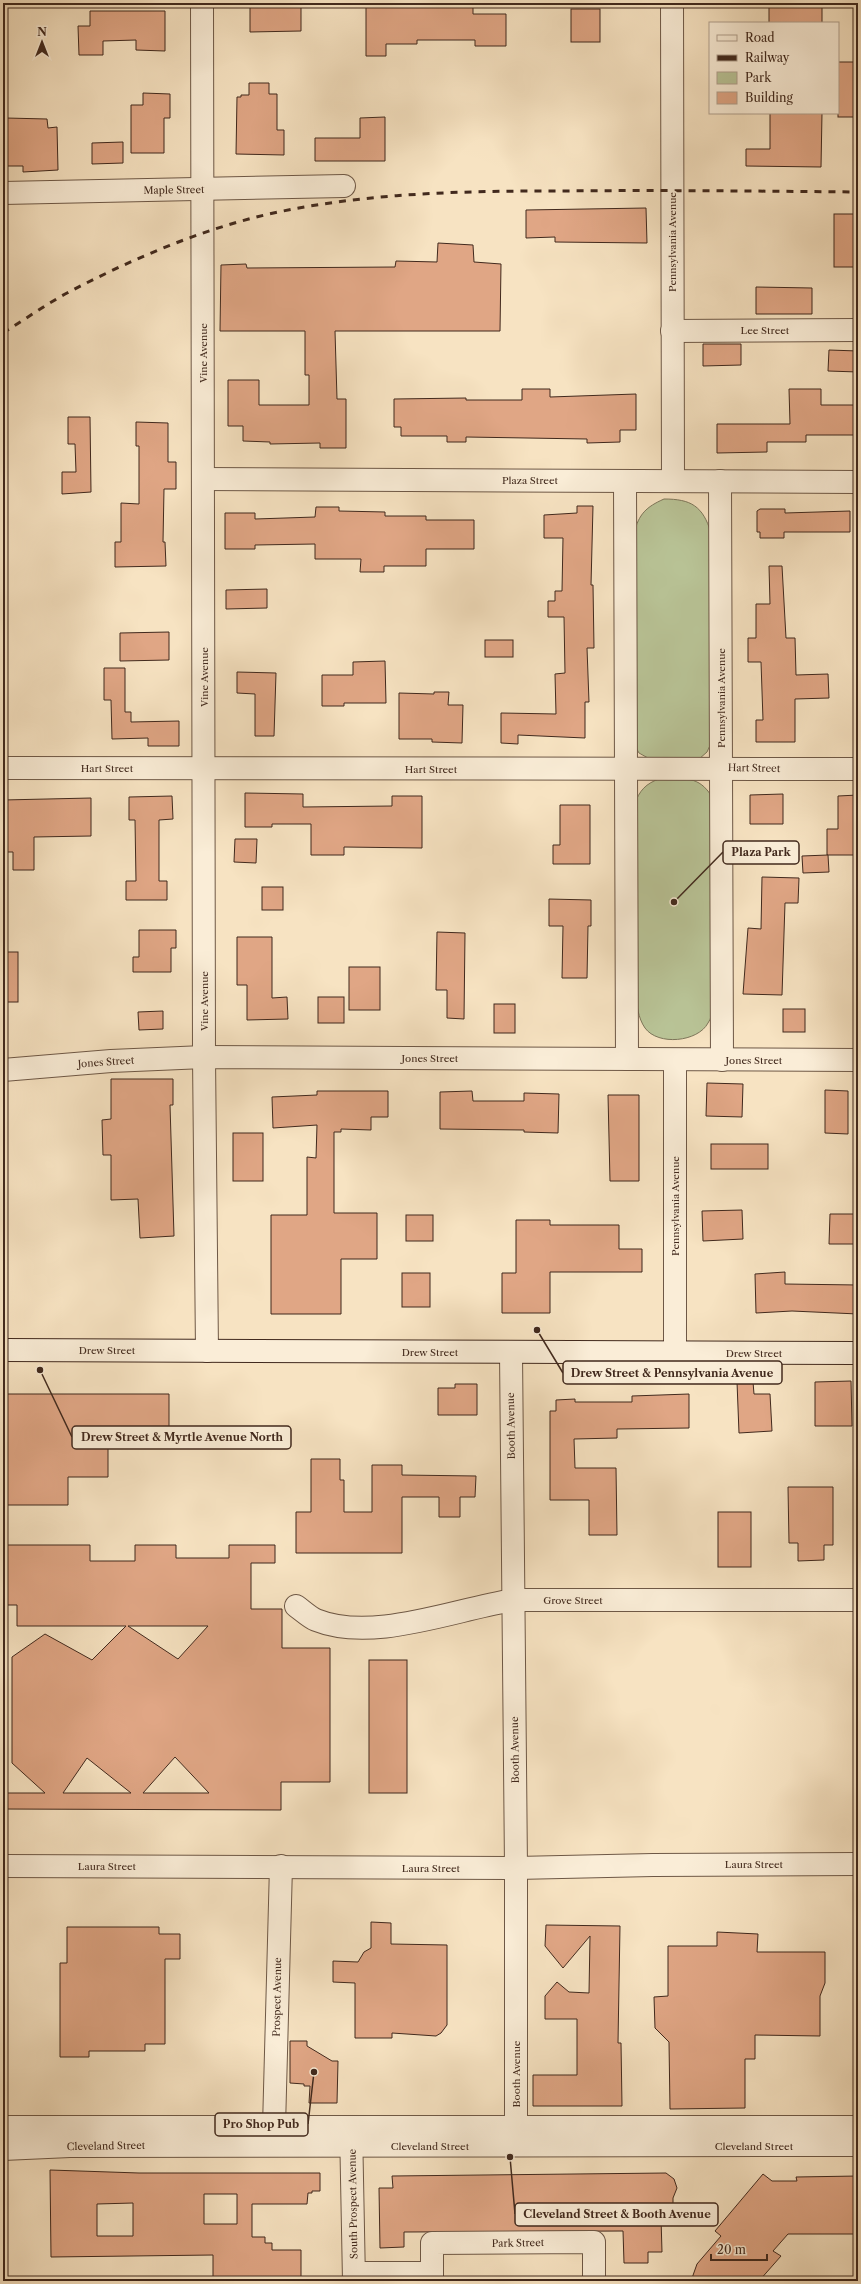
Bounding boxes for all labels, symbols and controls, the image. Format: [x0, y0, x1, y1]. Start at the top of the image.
north arrow [22, 22, 62, 62]
legend [709, 22, 839, 114]
text: N [37, 25, 47, 39]
text: Road [745, 30, 775, 45]
text: Railway [745, 50, 790, 65]
text: Park [745, 70, 772, 85]
text: Building [745, 90, 793, 105]
street label: Maple Street [143, 183, 205, 197]
street label: Pennsylvania Avenue [666, 192, 679, 292]
street label: Vine Avenue [197, 323, 210, 384]
street label: Lee Street [741, 324, 790, 337]
street label: Plaza Street [502, 474, 559, 487]
street label: Vine Avenue [198, 647, 211, 708]
street label: Pennsylvania Avenue [715, 648, 728, 748]
street label: Hart Street [728, 761, 781, 775]
street label: Hart Street [81, 762, 134, 775]
street label: Hart Street [405, 763, 458, 776]
callout: Plaza Park [723, 841, 799, 864]
text: Plaza Park [731, 845, 791, 859]
street label: Vine Avenue [198, 971, 211, 1032]
street label: Jones Street [400, 1052, 459, 1065]
street label: Jones Street [75, 1054, 135, 1071]
street label: Jones Street [724, 1054, 783, 1067]
street label: Pennsylvania Avenue [669, 1156, 682, 1256]
street label: Drew Street [79, 1344, 136, 1357]
street label: Drew Street [402, 1346, 459, 1359]
street label: Drew Street [726, 1347, 783, 1360]
callout: Drew Street & Pennsylvania Avenue [563, 1361, 782, 1384]
text: Drew Street & Pennsylvania Avenue [571, 1366, 774, 1380]
street label: Booth Avenue [504, 1392, 518, 1460]
callout: Drew Street & Myrtle Avenue North [72, 1426, 291, 1449]
text: Drew Street & Myrtle Avenue North [81, 1430, 284, 1444]
street label: Grove Street [543, 1594, 603, 1607]
street label: Booth Avenue [508, 1716, 522, 1784]
street label: Laura Street [725, 1858, 784, 1871]
street label: Laura Street [78, 1860, 137, 1873]
street label: Laura Street [402, 1862, 461, 1875]
street label: Prospect Avenue [270, 1957, 284, 2037]
street label: Booth Avenue [510, 2040, 523, 2107]
callout: Pro Shop Pub [215, 2113, 308, 2136]
text: Pro Shop Pub [223, 2117, 299, 2131]
street label: Cleveland Street [67, 2139, 146, 2153]
street label: Cleveland Street [391, 2140, 470, 2153]
street label: Cleveland Street [715, 2140, 794, 2153]
street label: South Prospect Avenue [346, 2148, 360, 2259]
callout: Cleveland Street & Booth Avenue [515, 2203, 718, 2226]
text: Cleveland Street & Booth Avenue [523, 2207, 711, 2221]
street label: Park Street [492, 2236, 545, 2250]
scale bar [711, 2236, 767, 2262]
text: 20 m [717, 2242, 746, 2257]

